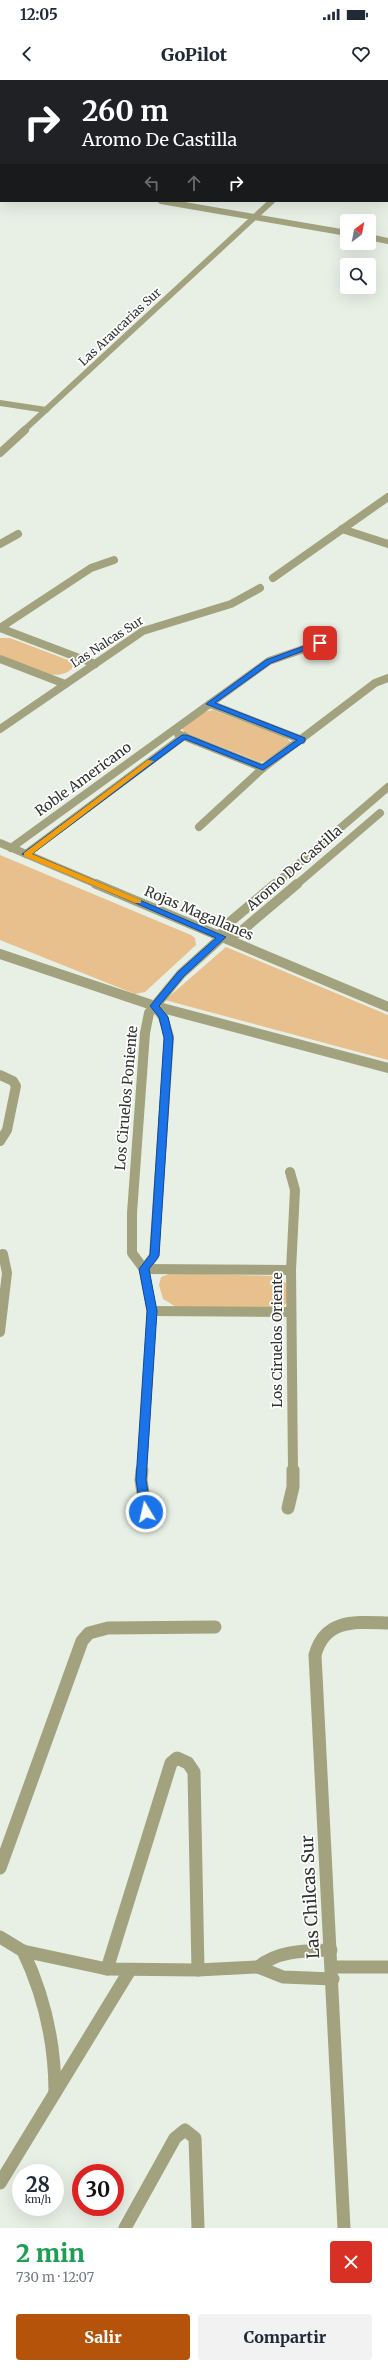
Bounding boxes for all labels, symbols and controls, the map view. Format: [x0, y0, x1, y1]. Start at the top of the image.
text: 12:05 [20, 5, 58, 24]
icon: back [16, 43, 38, 65]
text: GoPilot [161, 43, 227, 66]
icon: heart [350, 43, 372, 65]
text: 260 m [82, 93, 168, 129]
icon: right [16, 96, 68, 148]
text: Aromo De Castilla [82, 128, 237, 151]
icon: left [141, 172, 163, 194]
icon: ahead [183, 172, 205, 194]
icon: right [225, 172, 247, 194]
north arrow [340, 214, 376, 250]
map controls [340, 214, 376, 294]
button: search [340, 258, 376, 294]
street label: Las Araucarias Sur [75, 284, 164, 369]
street label: Las Nalcas Sur [68, 612, 146, 671]
pin [303, 626, 337, 660]
icon: arrive [309, 632, 331, 654]
street label: Roble Americano [31, 738, 135, 820]
street label: Aromo De Castilla [242, 821, 346, 915]
street label: Rojas Magallanes [142, 882, 256, 944]
street label: Los Ciruelos Poniente [111, 1025, 141, 1171]
street label: Los Ciruelos Oriente [268, 1272, 286, 1408]
position arrow [125, 1491, 167, 1533]
street label: Las Chilcas Sur [296, 1834, 324, 1959]
speed limit sign: 30 [72, 2164, 124, 2216]
text: 28 [26, 2172, 50, 2197]
text: km/h [25, 2193, 51, 2206]
text: 2 min [16, 2238, 85, 2269]
button: close [330, 2241, 372, 2283]
text: 730 m · 12:07 [16, 2269, 94, 2286]
button: Salir [16, 2314, 190, 2360]
button: Compartir [198, 2314, 372, 2360]

